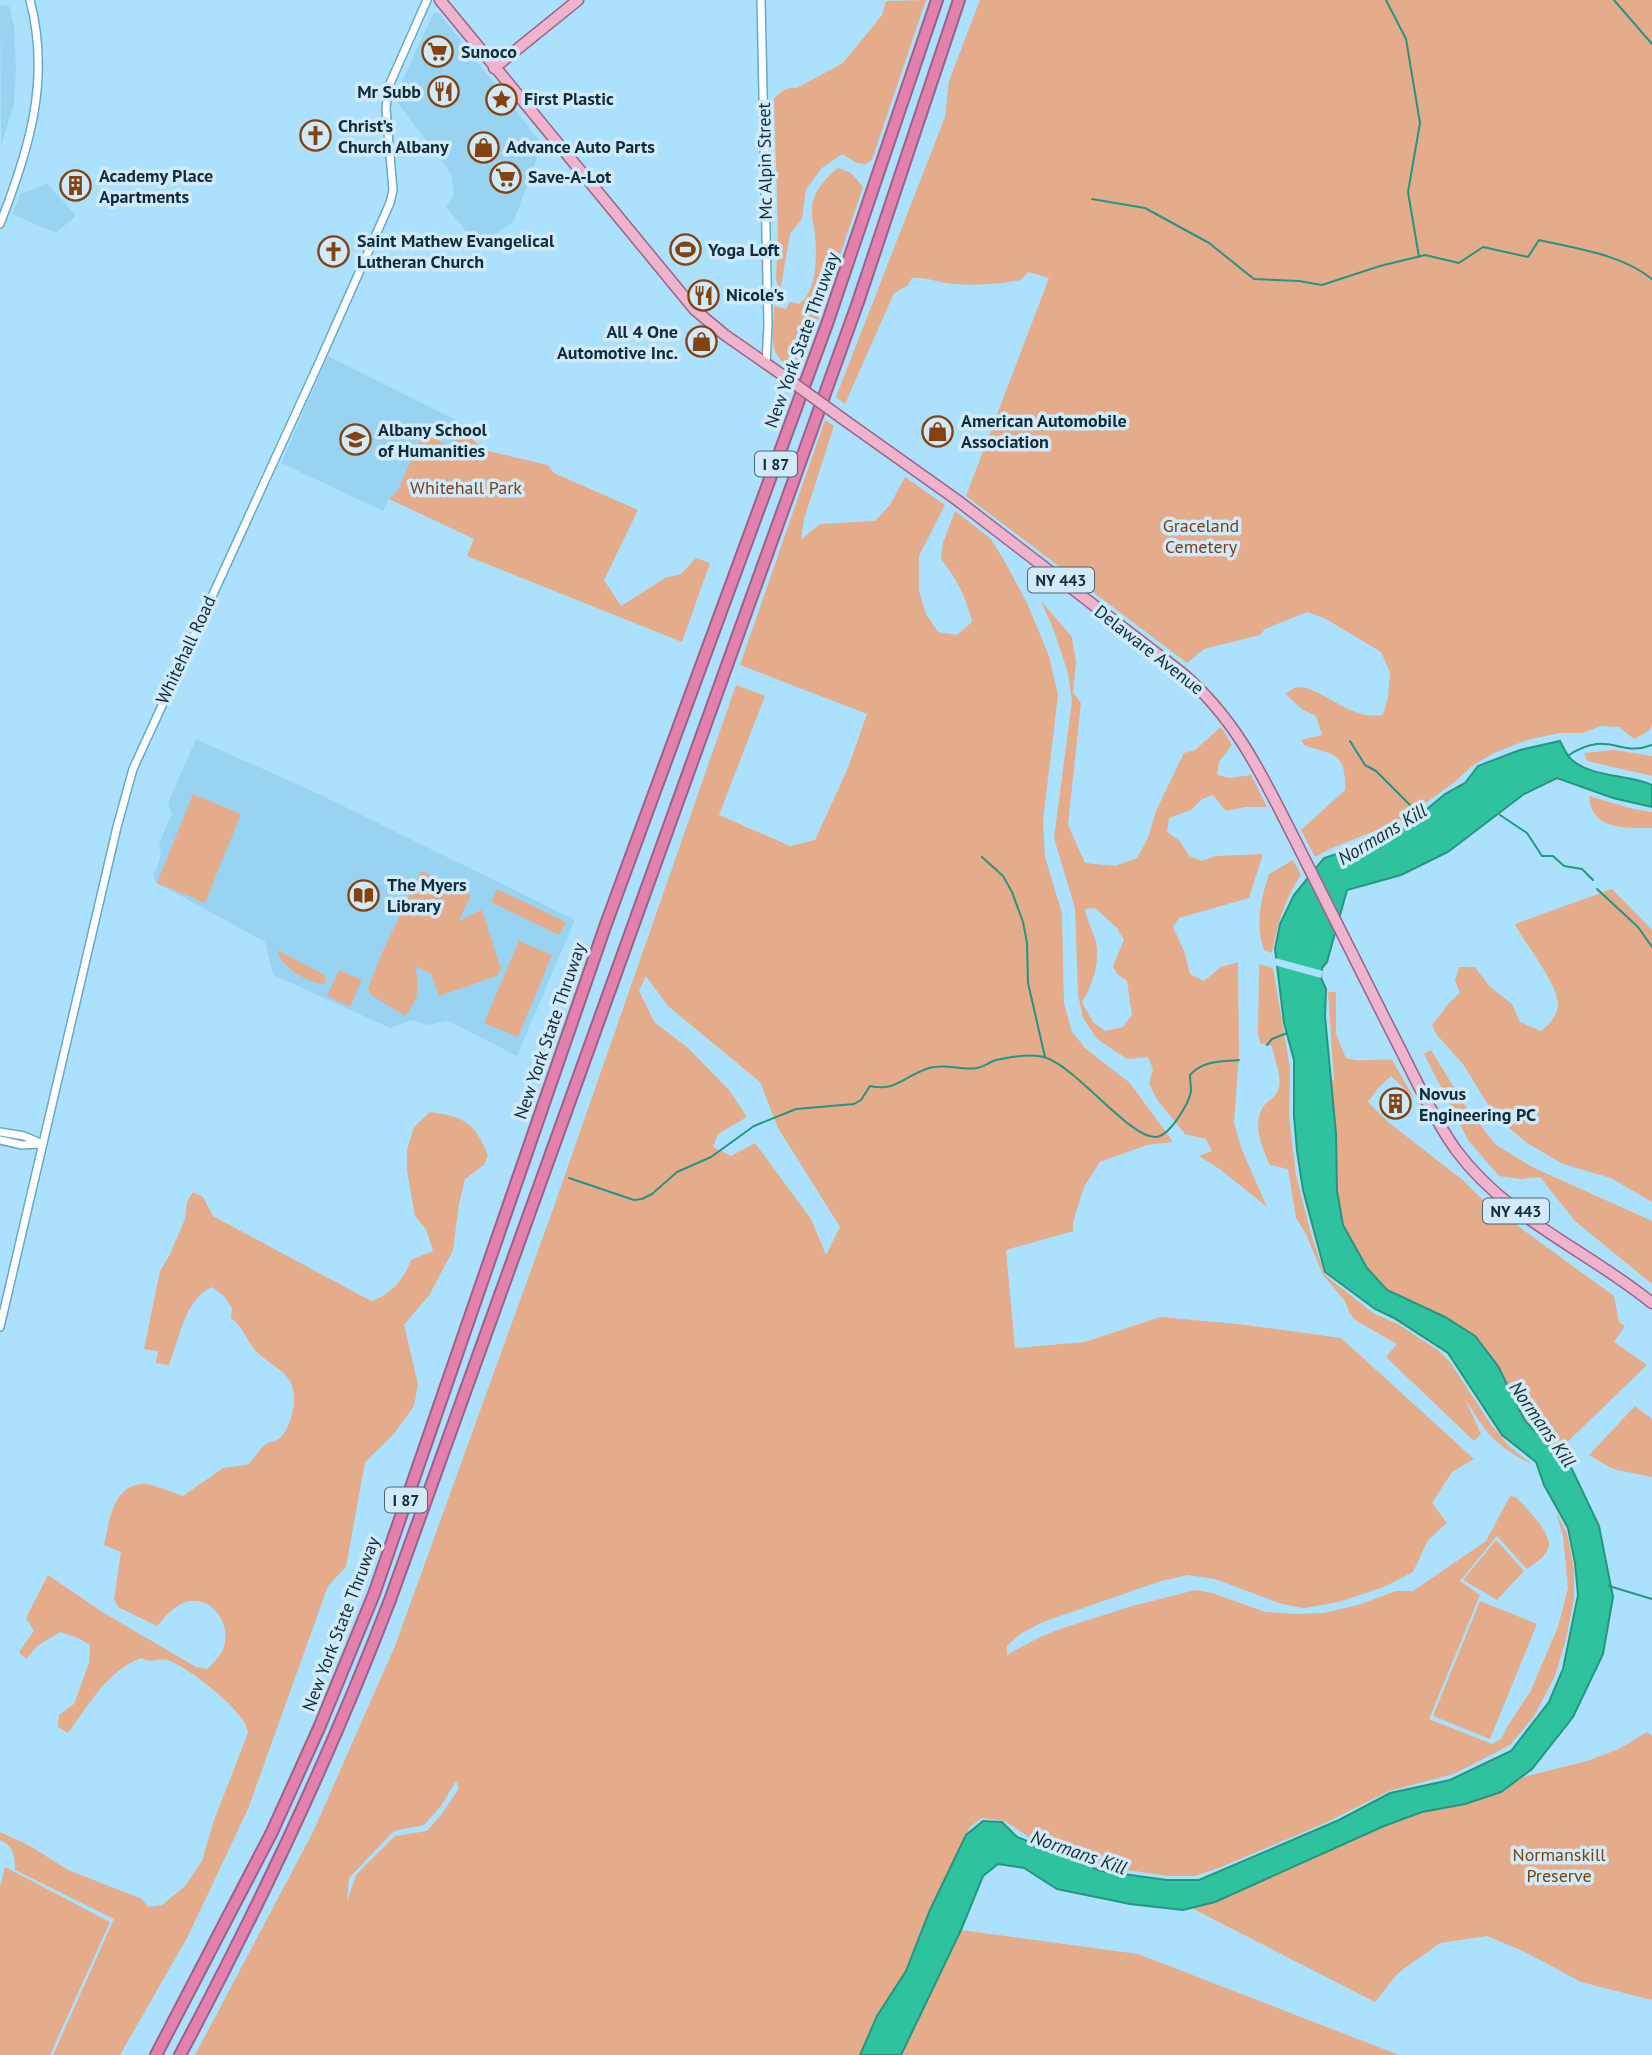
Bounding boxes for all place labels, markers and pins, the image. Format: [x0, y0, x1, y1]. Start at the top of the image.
supermarket icon: Sunoco [421, 35, 455, 69]
place label: Sunoco [461, 40, 517, 63]
restaurant icon: Mr Subb [427, 75, 461, 109]
place label: Mr Subb [357, 80, 421, 103]
place icon: First Plastic [484, 82, 518, 116]
place label: First Plastic [524, 87, 614, 110]
place label: Christ’s Church Albany [338, 114, 449, 158]
church icon: Christ’s Church Albany [298, 119, 332, 153]
shop icon: Advance Auto Parts [466, 130, 500, 164]
place label: Advance Auto Parts [506, 135, 655, 158]
supermarket icon: Save-A-Lot [488, 160, 522, 194]
place label: Academy Place Apartments [99, 164, 213, 208]
place label: Save-A-Lot [528, 165, 612, 188]
building icon: Academy Place Apartments [59, 169, 93, 203]
place label: Saint Mathew Evangelical Lutheran Church [357, 229, 555, 273]
sports icon: Yoga Loft [668, 233, 702, 267]
church icon: Saint Mathew Evangelical Lutheran Church [317, 234, 351, 268]
place label: Yoga Loft [707, 238, 780, 261]
restaurant icon: Nicole's [686, 278, 720, 312]
place label: Nicole's [726, 283, 785, 306]
place label: All 4 One Automotive Inc. [557, 320, 678, 364]
shop icon: All 4 One Automotive Inc. [684, 325, 718, 359]
place label: American Automobile Association [961, 409, 1127, 453]
shop icon: American Automobile Association [921, 414, 955, 448]
place label: Albany School of Humanities [378, 418, 488, 462]
school or university icon: Albany School of Humanities [338, 423, 372, 457]
place label: The Myers Library [387, 873, 467, 917]
library icon: The Myers Library [347, 878, 381, 912]
place label: Novus Engineering PC [1419, 1082, 1536, 1126]
building icon: Novus Engineering PC [1379, 1087, 1413, 1121]

